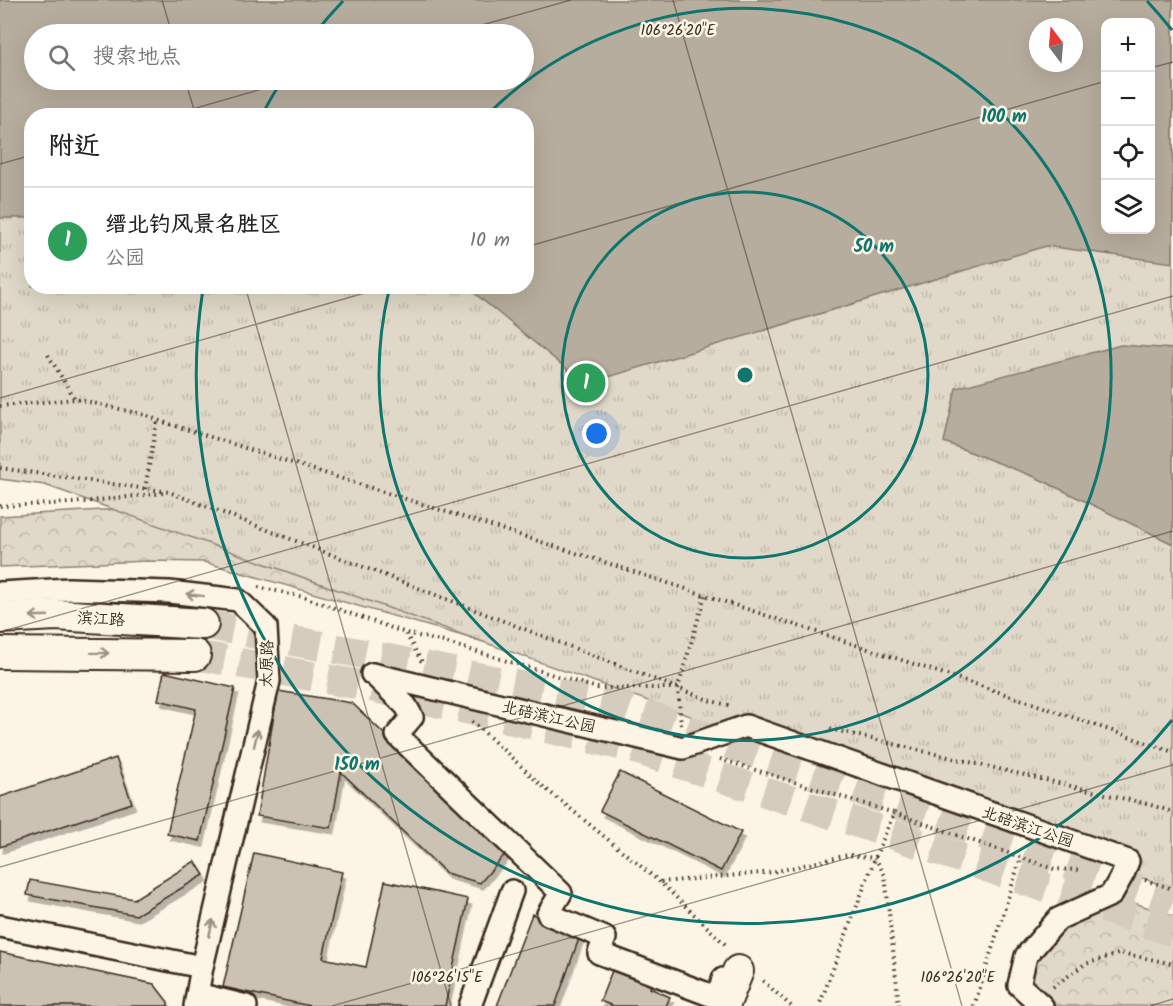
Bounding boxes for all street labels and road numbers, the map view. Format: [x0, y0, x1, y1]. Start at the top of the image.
street label: 滨江路 [76, 606, 126, 633]
street label: 太原路 [255, 640, 280, 688]
street label: 北碚滨江公园 [499, 694, 598, 740]
street label: 北碚滨江公园 [978, 800, 1077, 855]

